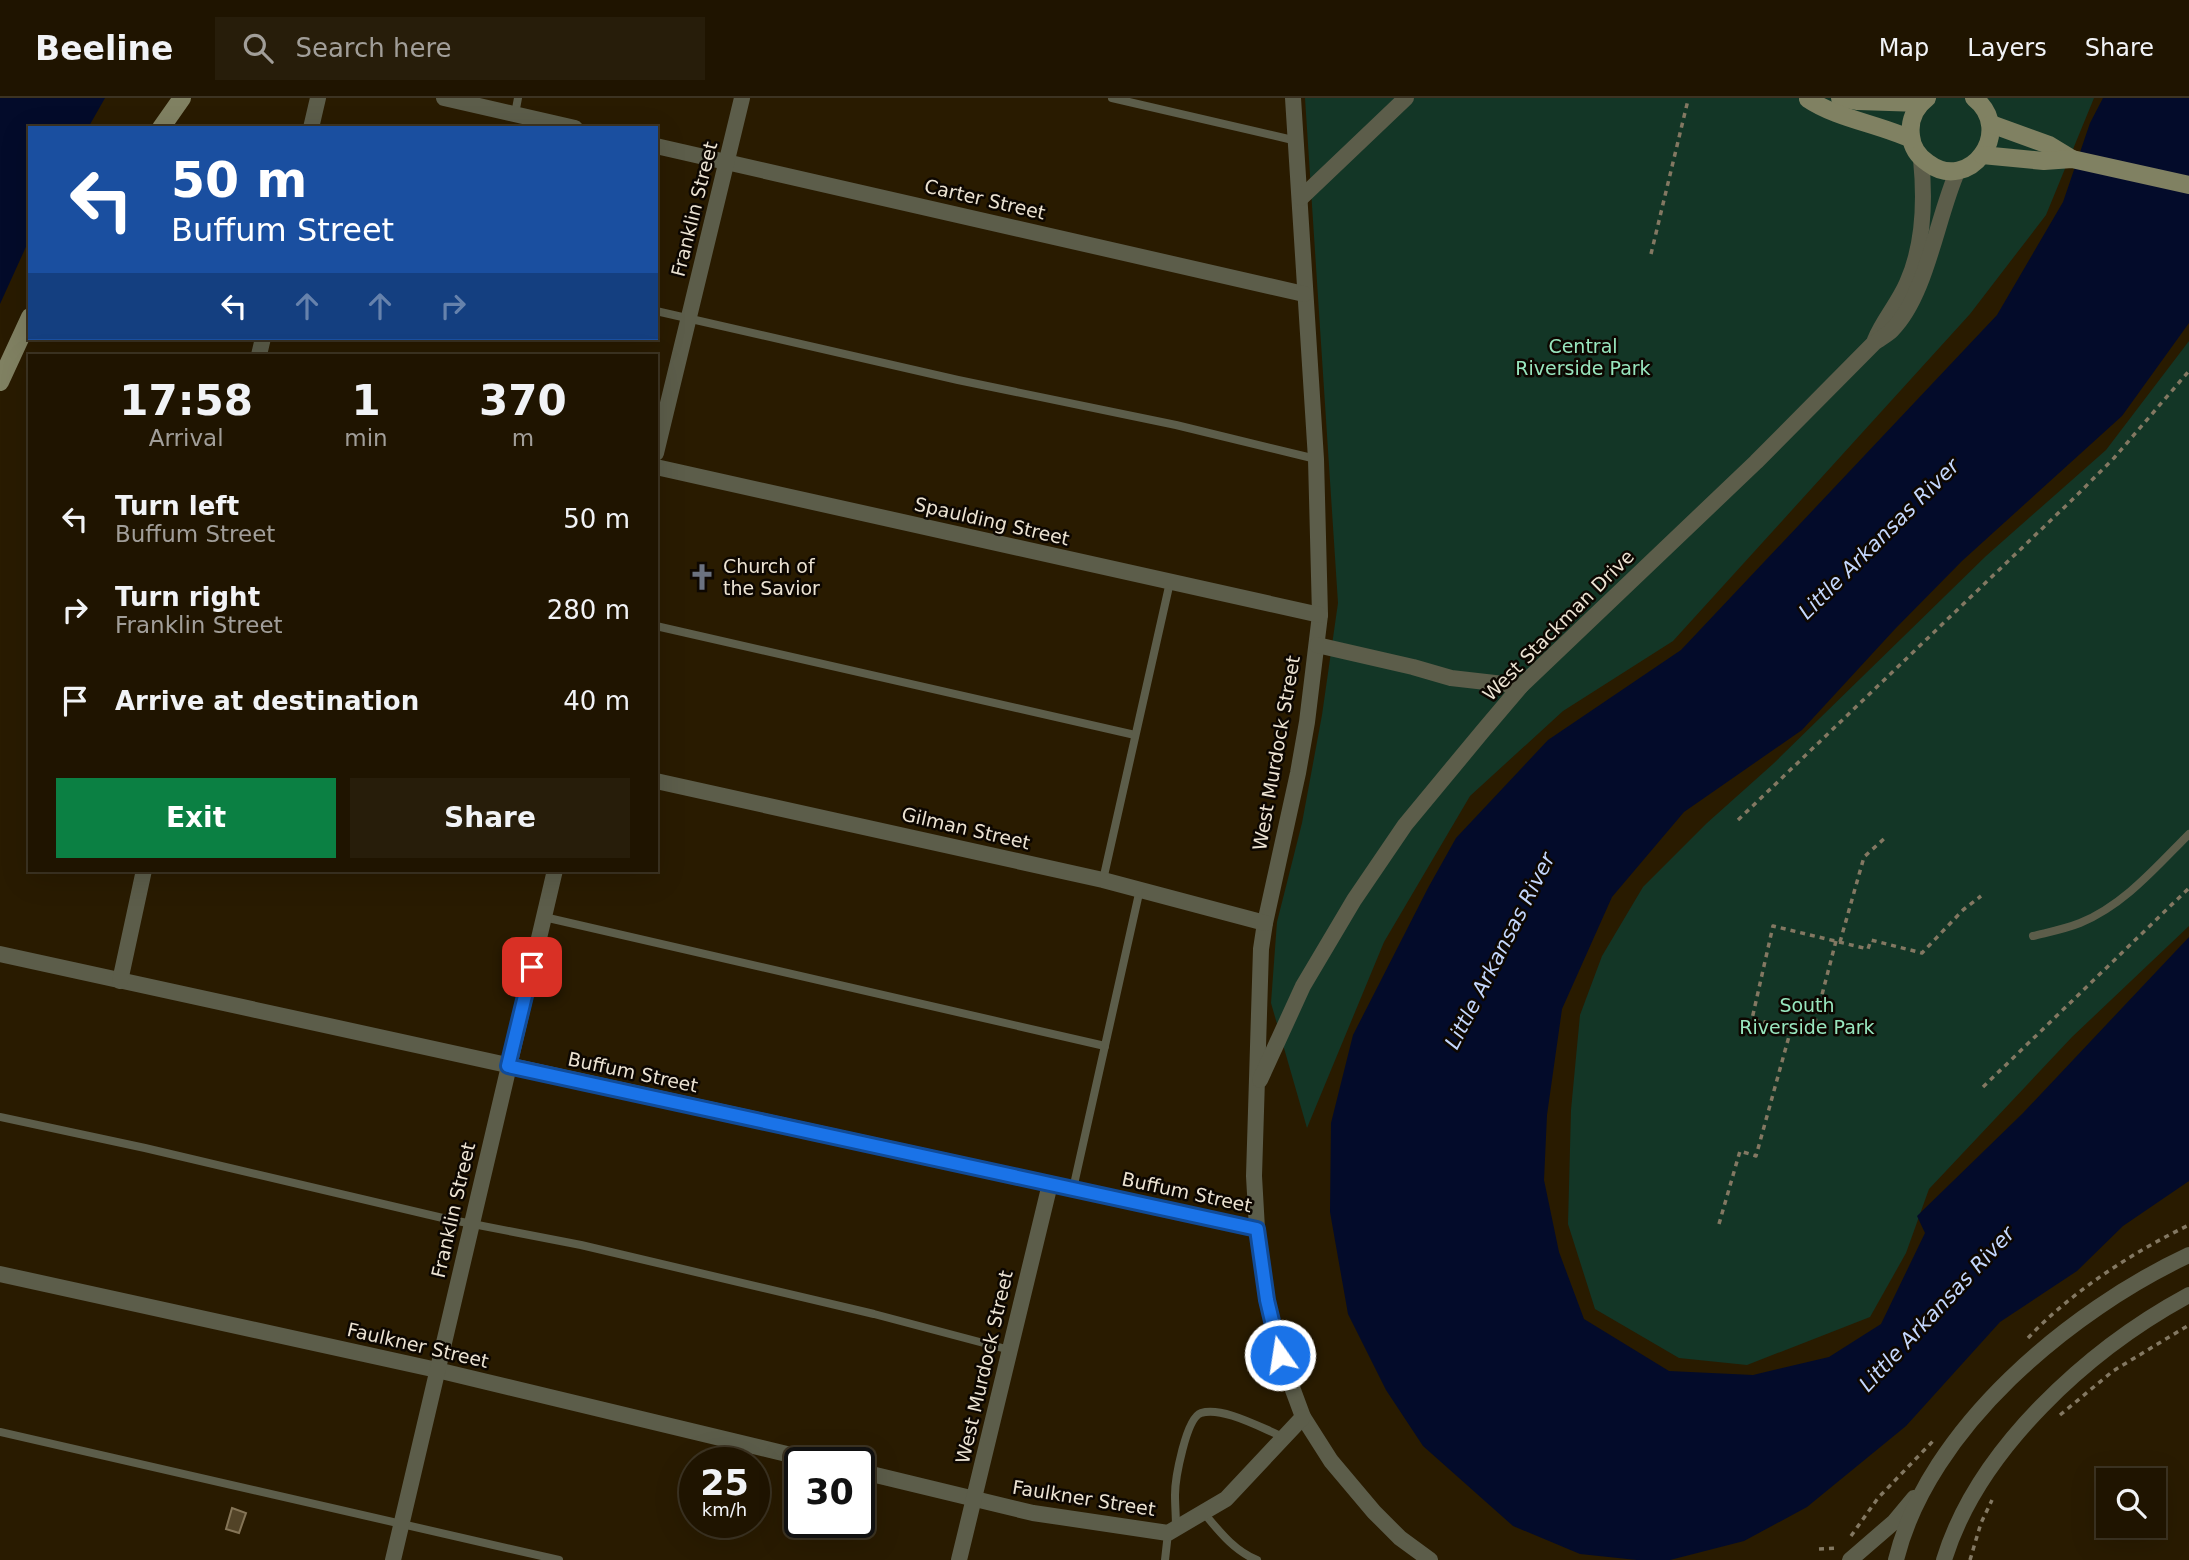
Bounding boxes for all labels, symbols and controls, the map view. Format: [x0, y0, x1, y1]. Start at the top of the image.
search box [215, 17, 705, 80]
text: Beeline [35, 29, 173, 68]
icon: search [239, 29, 277, 67]
text: Search here [295, 33, 452, 63]
text: Map [1879, 34, 1929, 62]
text: Layers [1967, 34, 2047, 62]
text: Share [2085, 34, 2154, 62]
street label: Franklin Street [667, 139, 721, 279]
text: 50 m [171, 152, 307, 209]
icon: left [56, 154, 147, 245]
street label: Carter Street [922, 174, 1048, 224]
text: Buffum Street [171, 211, 394, 249]
icon: left [215, 287, 253, 325]
icon: ahead [288, 287, 326, 325]
icon: ahead [361, 287, 399, 325]
icon: right [434, 287, 472, 325]
park label: Central Riverside Park [1515, 335, 1651, 379]
text: 17:58 [119, 376, 253, 425]
text: 1 [351, 376, 381, 425]
text: 370 [479, 376, 567, 425]
text: Arrival [149, 425, 224, 451]
text: min [344, 425, 388, 451]
text: m [512, 425, 534, 451]
water label: Little Arkansas River [1794, 453, 1965, 624]
text: Turn left [115, 491, 239, 521]
street label: Spaulding Street [912, 492, 1072, 550]
icon: left [56, 500, 94, 538]
text: 50 m [563, 504, 630, 534]
text: Buffum Street [115, 521, 275, 547]
street label: West Stackman Drive [1478, 545, 1638, 705]
place label: Church of the Savior [723, 555, 820, 599]
church icon: Church of the Savior [687, 562, 717, 592]
text: Turn right [115, 582, 260, 612]
icon: right [56, 591, 94, 629]
text: 280 m [547, 595, 630, 625]
text: Franklin Street [115, 612, 283, 638]
street label: West Murdock Street [1248, 654, 1304, 852]
icon: arrive [56, 682, 94, 720]
text: Arrive at destination [115, 686, 419, 716]
text: 40 m [563, 686, 630, 716]
button: Exit [56, 778, 336, 858]
button: Share [350, 778, 630, 858]
street label: Gilman Street [900, 803, 1032, 853]
water label: Little Arkansas River [1440, 848, 1560, 1053]
pin [502, 937, 562, 997]
icon: arrive [513, 948, 551, 986]
park label: South Riverside Park [1739, 994, 1875, 1038]
street label: Buffum Street [566, 1047, 700, 1097]
street label: Franklin Street [427, 1140, 479, 1280]
street label: Buffum Street [1120, 1167, 1254, 1217]
water label: Little Arkansas River [1854, 1221, 2021, 1396]
street label: West Murdock Street [951, 1268, 1017, 1466]
street label: Faulkner Street [345, 1318, 491, 1372]
position arrow [1243, 1318, 1317, 1392]
speed limit sign: 30 [784, 1447, 875, 1538]
text: 25 [700, 1463, 749, 1503]
map controls [2096, 1468, 2166, 1538]
button: search [2096, 1468, 2166, 1538]
street label: Faulkner Street [1011, 1476, 1157, 1520]
text: km/h [702, 1499, 747, 1520]

